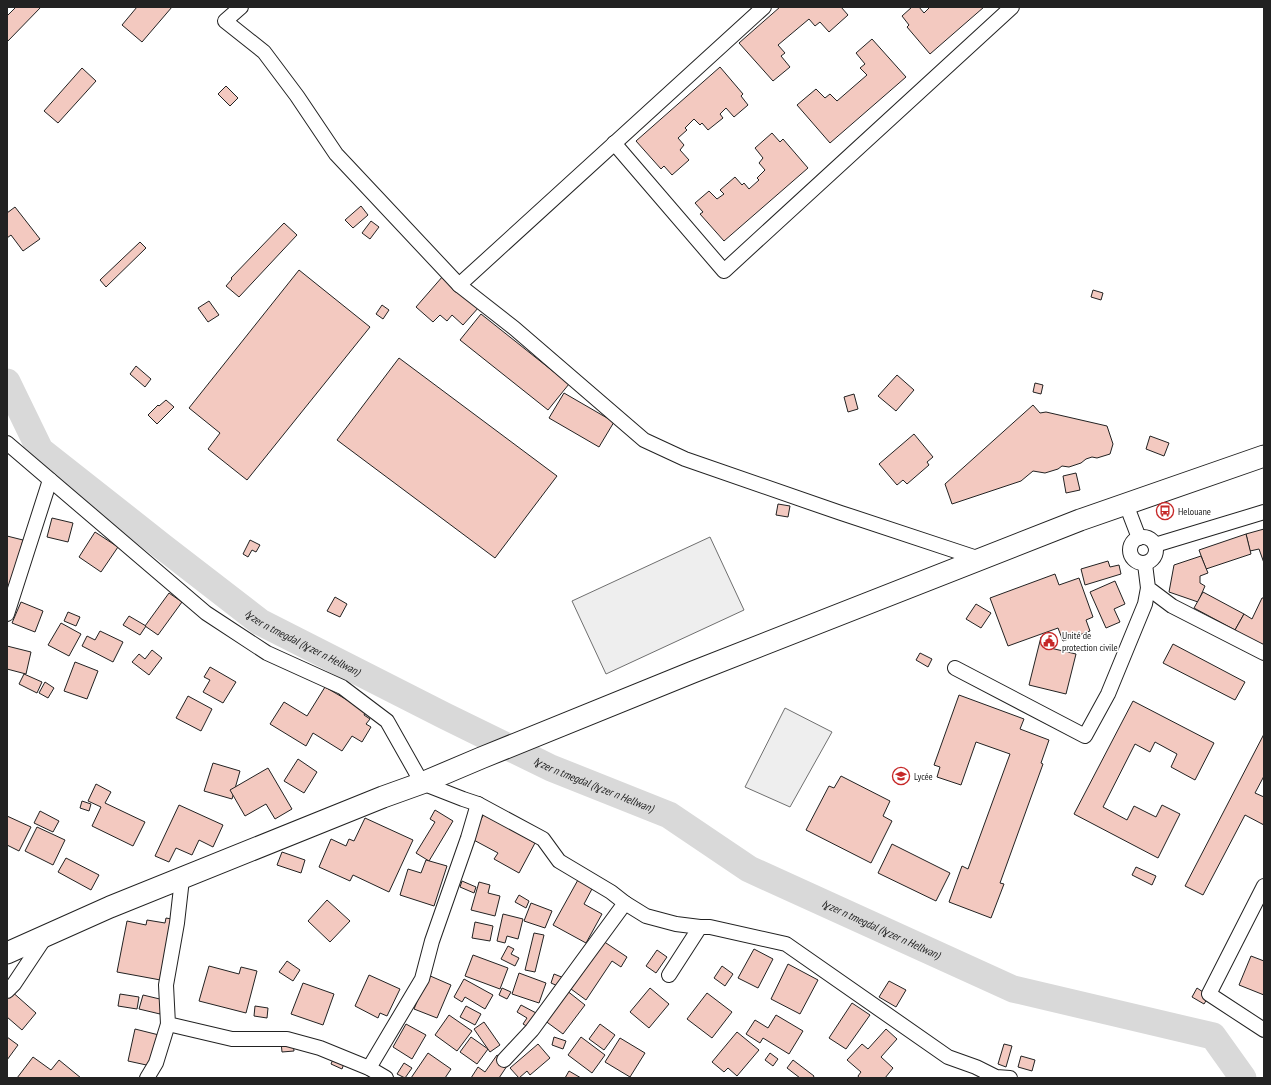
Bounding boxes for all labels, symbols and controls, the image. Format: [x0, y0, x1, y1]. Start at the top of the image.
bus stop icon: Helouane [1155, 501, 1175, 521]
place label: Helouane [1178, 505, 1211, 518]
water label: Iɣzer n tmegdal (Iɣzer n Hellwan) [242, 606, 364, 679]
place label: Unité de protection civile [1062, 629, 1118, 654]
public building icon: Unité de protection civile [1039, 631, 1059, 651]
water label: Iɣzer n tmegdal (Iɣzer n Hellwan) [531, 754, 657, 816]
school or university icon: Lycée [891, 766, 911, 786]
place label: Lycée [914, 770, 933, 783]
water label: Iɣzer n tmegdal (Iɣzer n Hellwan) [820, 896, 944, 962]

